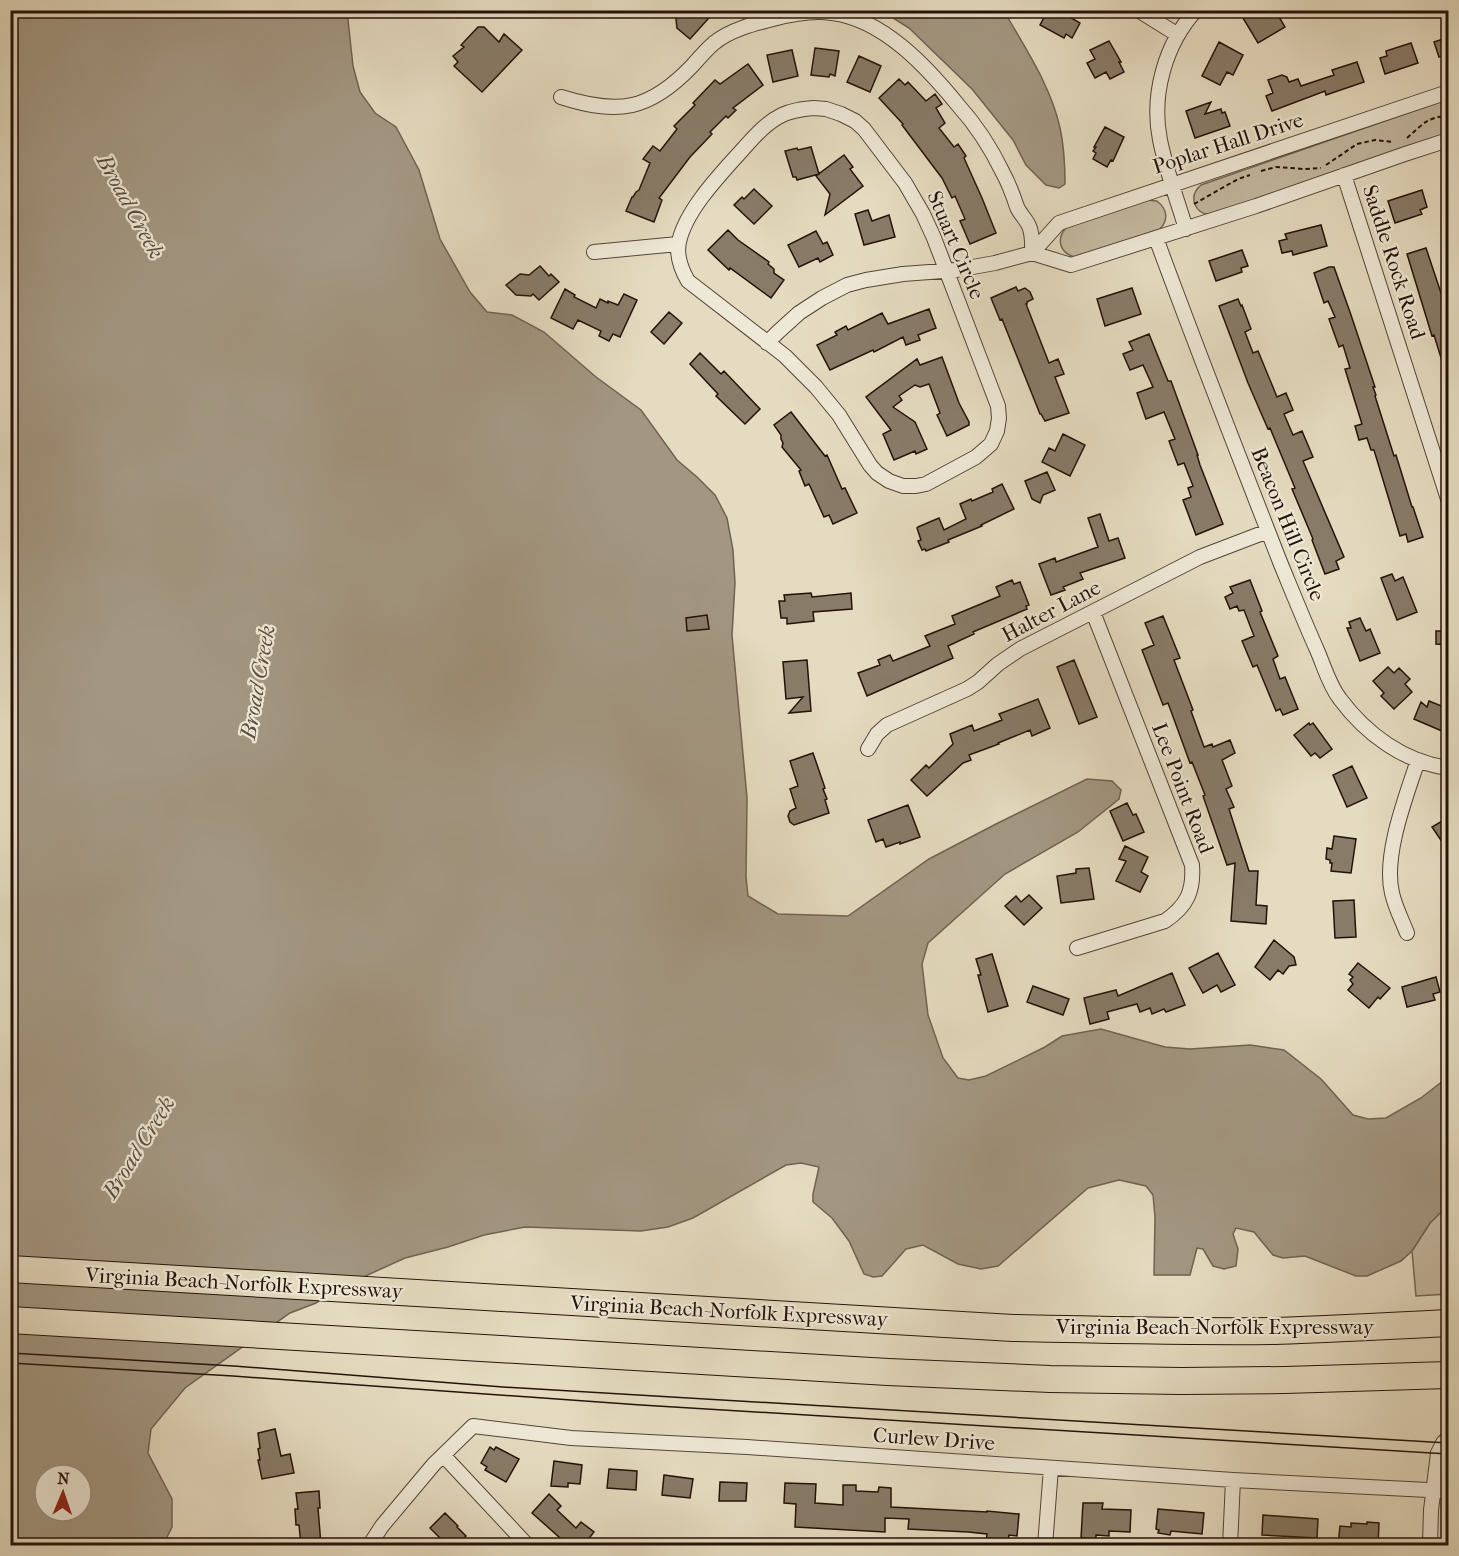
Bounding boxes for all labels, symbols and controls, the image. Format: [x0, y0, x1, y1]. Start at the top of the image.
street label: Poplar Hall Drive [1150, 107, 1306, 179]
water label: Broad Creek [90, 149, 169, 263]
street label: Saddle Rock Road [1358, 182, 1430, 343]
street label: Stuart Circle [922, 187, 990, 303]
street label: Beacon Hill Circle [1246, 444, 1330, 604]
street label: Halter Lane [998, 575, 1104, 647]
water label: Broad Creek [235, 623, 281, 742]
street label: Lee Point Road [1147, 719, 1219, 857]
water label: Broad Creek [97, 1092, 180, 1204]
street label: Virginia Beach-Norfolk Expressway [84, 1263, 404, 1303]
street label: Virginia Beach-Norfolk Expressway [569, 1291, 889, 1331]
street label: Virginia Beach-Norfolk Expressway [1055, 1315, 1375, 1339]
street label: Curlew Drive [872, 1423, 996, 1455]
north arrow [33, 1463, 93, 1523]
text: N [57, 1469, 71, 1488]

